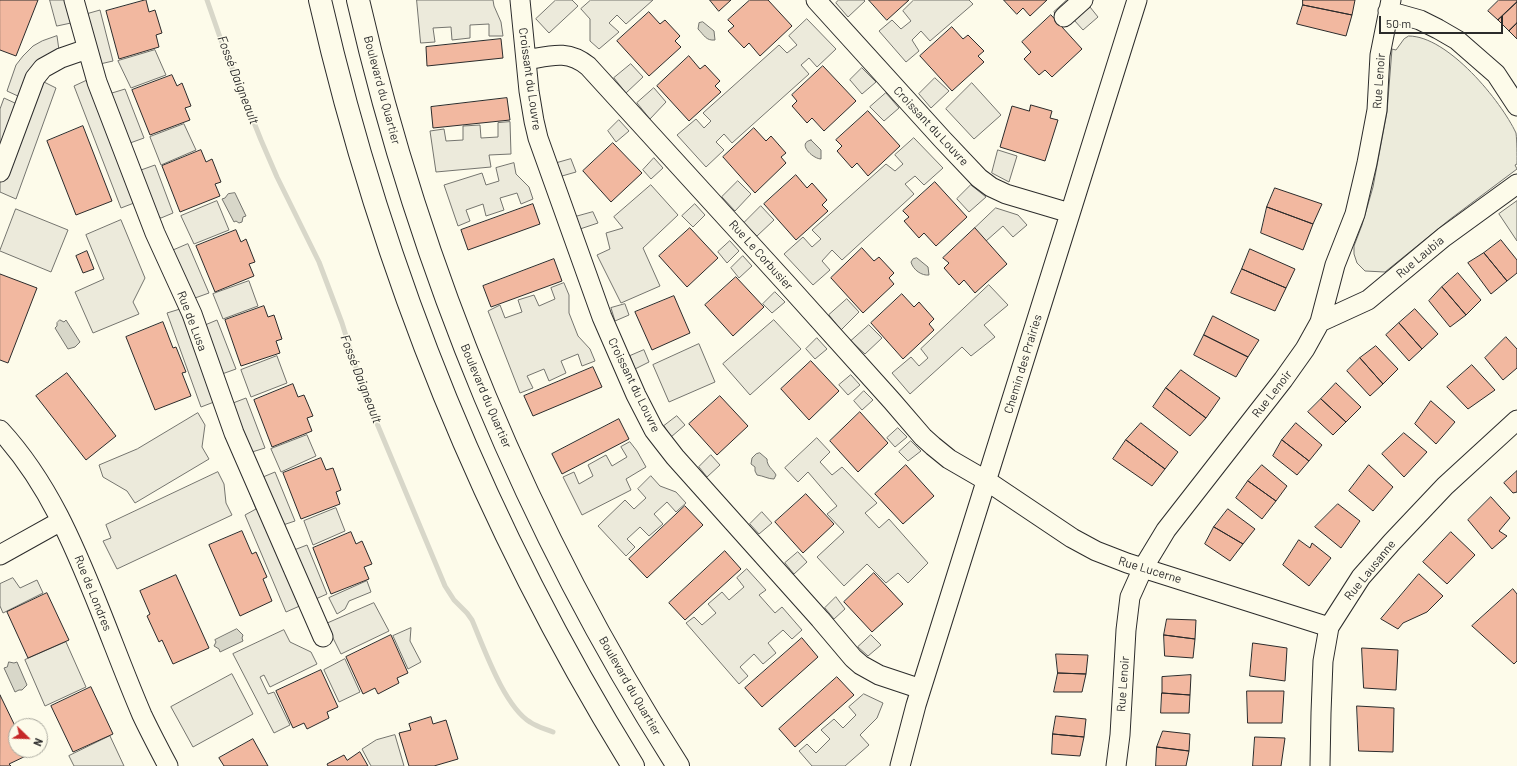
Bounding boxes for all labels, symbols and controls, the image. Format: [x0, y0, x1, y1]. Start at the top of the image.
scale bar [1381, 8, 1505, 34]
text: 50 m [1386, 16, 1411, 30]
street label: Croissant du Louvre [516, 27, 544, 131]
water label: Fossé Daigneault [214, 33, 262, 127]
street label: Boulevard du Quartier [361, 34, 403, 146]
street label: Rue Lenoir [1370, 52, 1388, 110]
street label: Croissant du Louvre [890, 83, 972, 169]
street label: Rue Le Corbusier [726, 217, 796, 293]
street label: Rue Laubia [1393, 233, 1447, 281]
street label: Rue de Lusa [174, 289, 210, 353]
street label: Chemin des Prairies [1001, 313, 1045, 415]
water label: Fossé Daigneault [337, 332, 385, 426]
street label: Croissant du Louvre [605, 335, 663, 435]
street label: Boulevard du Quartier [457, 342, 515, 450]
street label: Rue Lenoir [1249, 367, 1295, 421]
street label: Rue Lausanne [1341, 537, 1399, 603]
street label: Rue de Londres [71, 553, 115, 633]
street label: Rue Lucerne [1117, 554, 1183, 586]
street label: Boulevard du Quartier [596, 634, 664, 738]
street label: Rue Lenoir [1114, 655, 1132, 713]
north arrow [8, 718, 48, 758]
text: N [31, 737, 46, 748]

